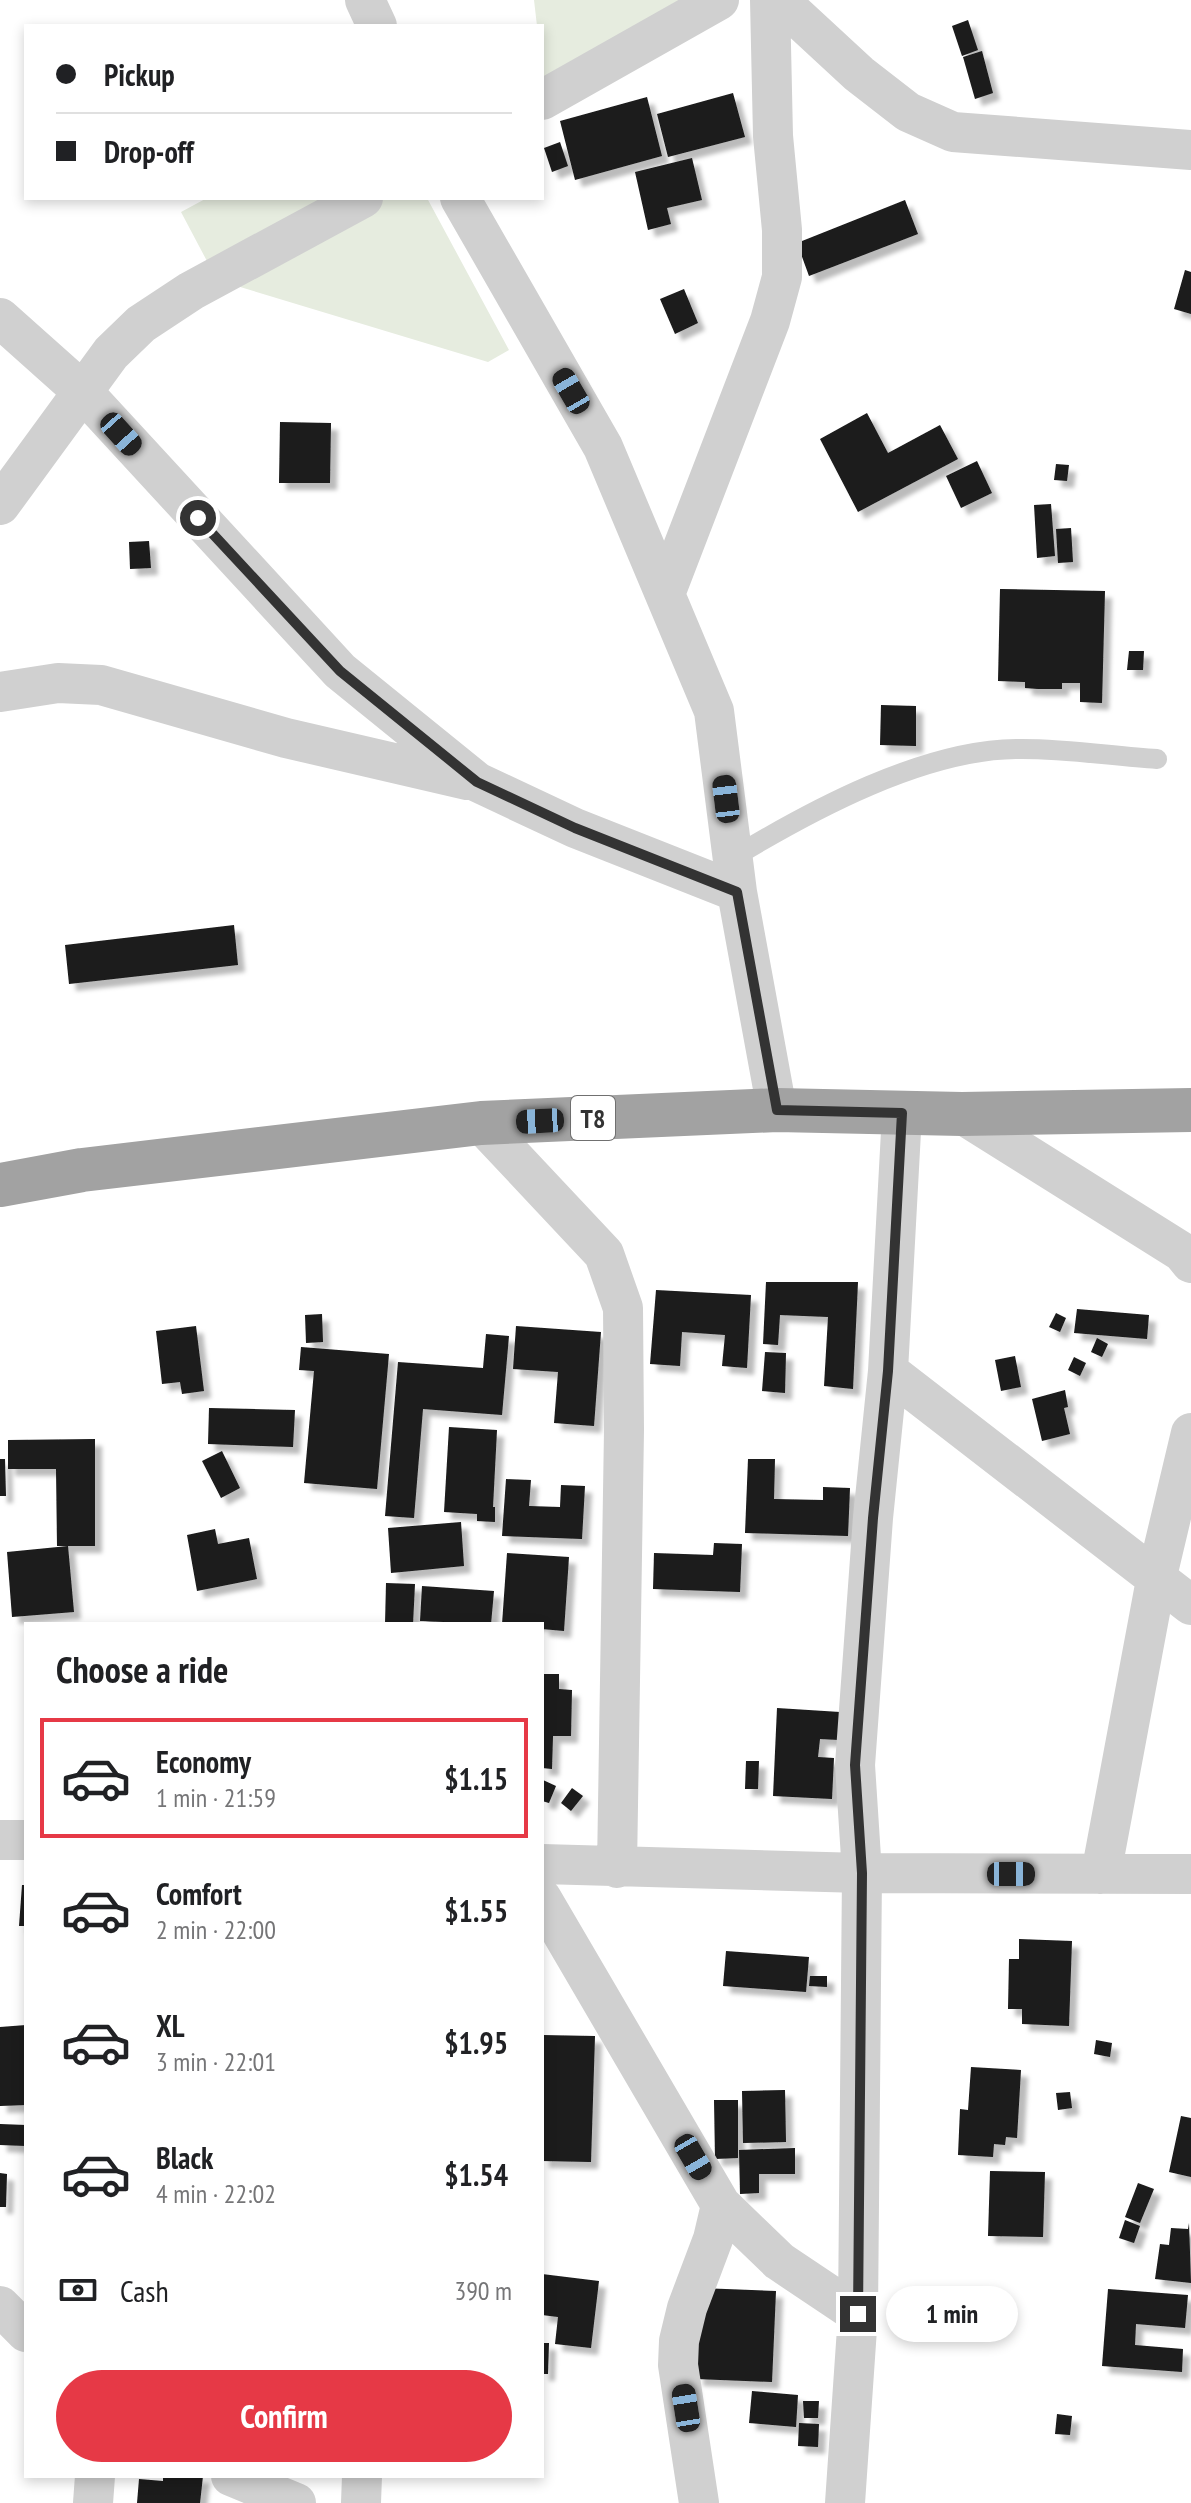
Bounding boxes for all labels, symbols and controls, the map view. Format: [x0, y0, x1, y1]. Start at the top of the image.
text: Pickup [104, 55, 175, 94]
text: Drop-off [104, 132, 194, 171]
car [549, 364, 593, 418]
car [96, 408, 146, 460]
route start [180, 500, 216, 536]
car [711, 774, 741, 824]
road number: T8 [571, 1096, 615, 1140]
car [515, 1108, 565, 1134]
text: Choose a ride [56, 1646, 228, 1693]
icon: car [60, 1742, 132, 1814]
text: Economy [156, 1742, 251, 1781]
text: $1.15 [444, 1759, 508, 1798]
text: 1 min · 21:59 [156, 1781, 276, 1814]
car [987, 1862, 1035, 1886]
icon: car [60, 1874, 132, 1946]
text: Comfort [156, 1874, 242, 1913]
text: $1.55 [444, 1891, 508, 1930]
text: 2 min · 22:00 [156, 1913, 276, 1946]
icon: car [60, 2006, 132, 2078]
text: XL [156, 2006, 185, 2045]
text: $1.95 [444, 2023, 508, 2062]
text: 3 min · 22:01 [156, 2045, 276, 2078]
car [671, 2130, 715, 2184]
icon: car [60, 2138, 132, 2210]
text: Black [156, 2138, 213, 2177]
text: $1.54 [444, 2155, 508, 2194]
text: 4 min · 22:02 [156, 2177, 276, 2210]
icon: cash [56, 2268, 100, 2312]
text: Cash [120, 2271, 169, 2310]
text: 390 m [454, 2274, 512, 2307]
callout: 1 min [886, 2286, 1018, 2342]
route end [840, 2296, 876, 2332]
text: 1 min [926, 2297, 978, 2330]
button: Confirm [56, 2370, 512, 2462]
car [670, 2382, 702, 2434]

